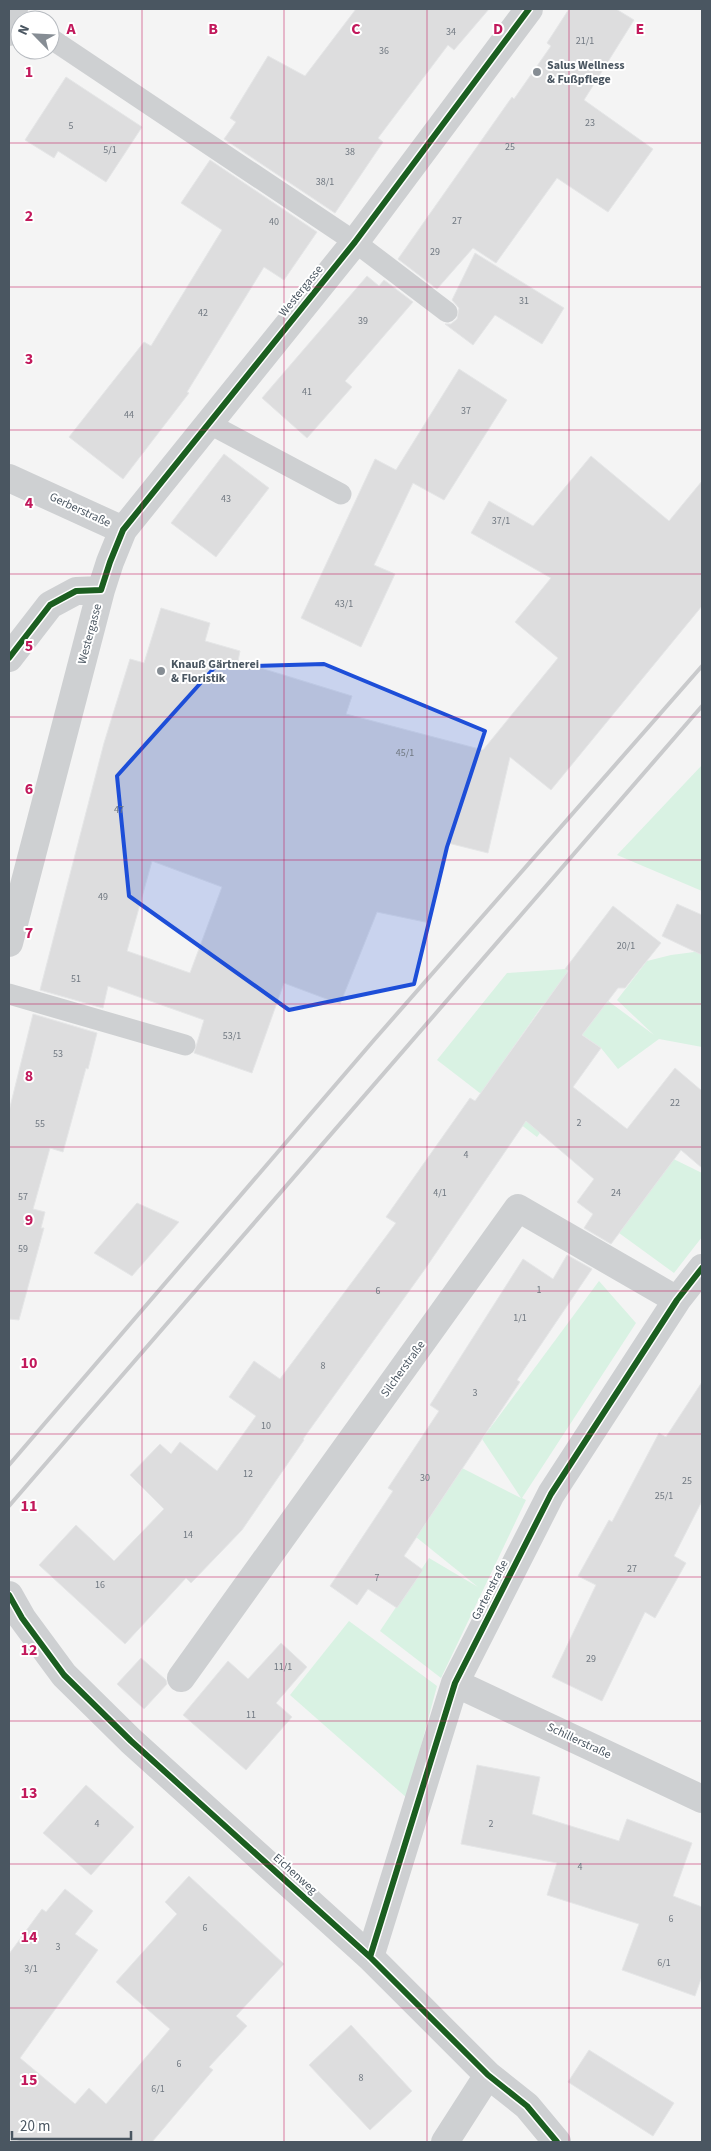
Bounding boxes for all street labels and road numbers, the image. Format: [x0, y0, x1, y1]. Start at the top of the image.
street label: Westergasse [275, 262, 327, 320]
street label: Gerberstraße [47, 488, 113, 532]
street label: Westergasse [74, 602, 106, 666]
street label: Silcherstraße [377, 1337, 429, 1401]
street label: Gartenstraße [468, 1557, 512, 1623]
street label: Schillerstraße [544, 1719, 614, 1763]
street label: Eichenweg [269, 1850, 321, 1898]

